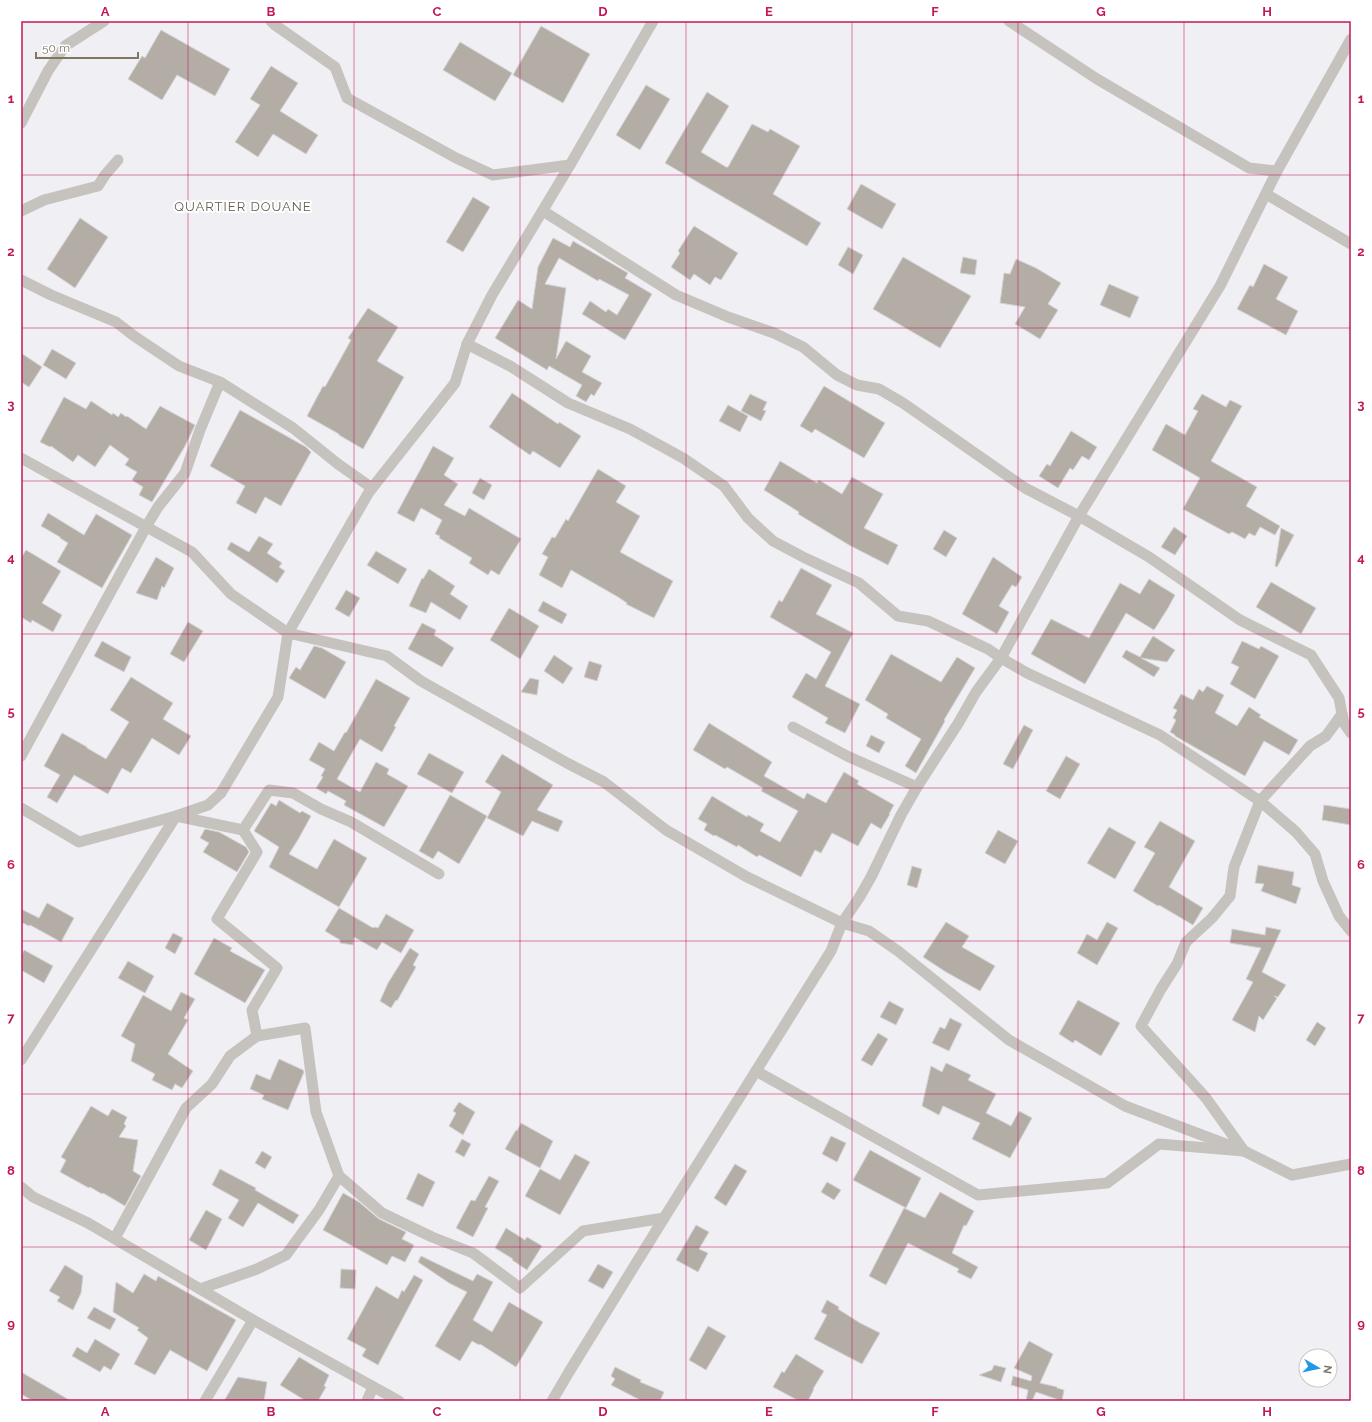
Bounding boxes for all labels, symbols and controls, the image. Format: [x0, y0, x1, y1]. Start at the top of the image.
text: A [101, 4, 110, 19]
text: B [267, 4, 276, 19]
text: C [433, 4, 442, 19]
text: D [598, 4, 608, 19]
text: E [765, 4, 773, 19]
text: F [931, 4, 939, 19]
text: G [1096, 4, 1106, 19]
text: H [1262, 4, 1272, 19]
scale bar [36, 34, 138, 60]
text: 50 m [42, 41, 70, 55]
text: 1 [8, 91, 15, 106]
text: 1 [1358, 91, 1365, 106]
district label: QUARTIER DOUANE [174, 199, 312, 214]
text: 2 [7, 244, 15, 259]
text: 2 [1357, 244, 1365, 259]
text: 3 [7, 397, 15, 412]
text: 3 [1357, 397, 1365, 412]
text: 4 [7, 550, 15, 565]
text: 4 [1357, 550, 1365, 565]
text: 5 [7, 704, 15, 719]
text: 5 [1357, 704, 1365, 719]
text: 6 [7, 857, 15, 872]
text: 6 [1357, 857, 1365, 872]
text: 7 [7, 1010, 15, 1025]
text: 7 [1357, 1010, 1365, 1025]
text: 8 [7, 1163, 15, 1178]
text: 8 [1357, 1163, 1365, 1178]
text: 9 [7, 1316, 15, 1331]
text: 9 [1357, 1316, 1365, 1331]
north arrow [1298, 1348, 1338, 1388]
text: N [1320, 1364, 1334, 1375]
text: A [101, 1404, 110, 1419]
text: B [267, 1404, 276, 1419]
text: C [433, 1404, 442, 1419]
text: D [598, 1404, 608, 1419]
text: E [765, 1404, 773, 1419]
text: F [931, 1404, 939, 1419]
text: G [1096, 1404, 1106, 1419]
text: H [1262, 1404, 1272, 1419]

